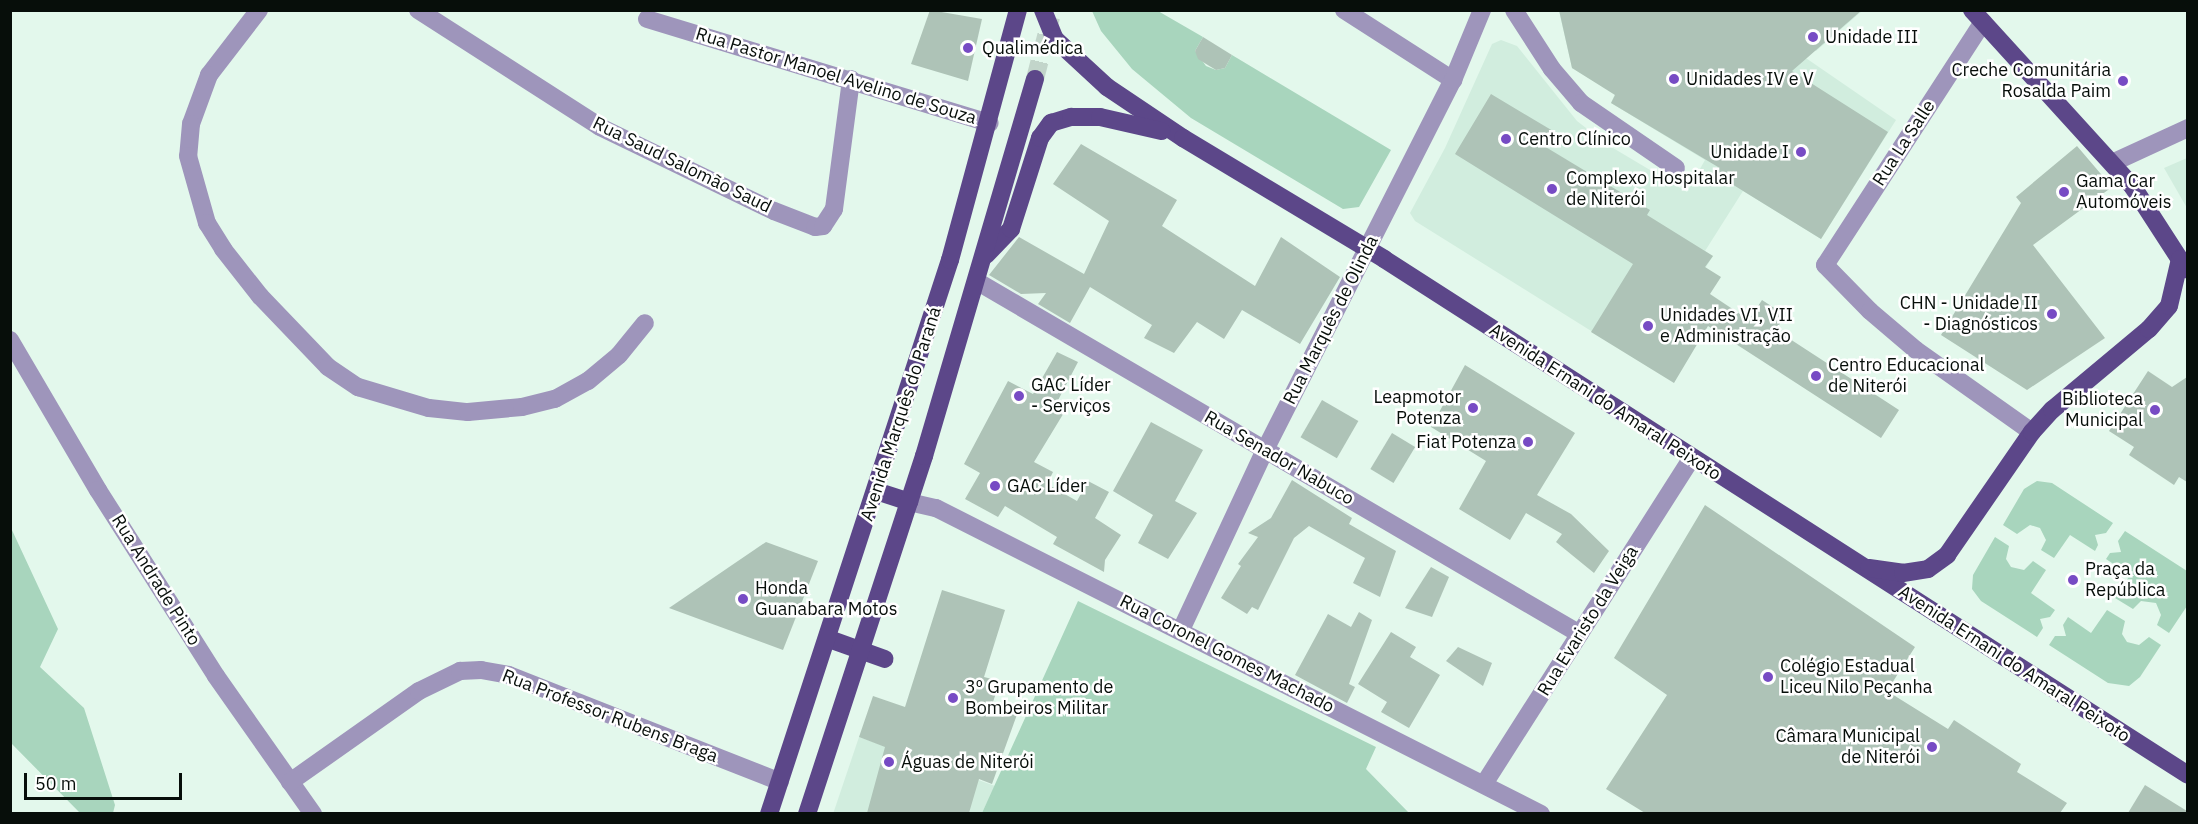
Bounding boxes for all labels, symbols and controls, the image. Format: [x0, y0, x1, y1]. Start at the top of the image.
street label: Rua Pastor Manoel Avelino de Souza [693, 23, 979, 129]
place label: Unidade III [1825, 26, 1918, 48]
marker: Unidade III [1806, 30, 1820, 44]
place label: Qualimédica [982, 37, 1083, 59]
marker: Qualimédica [959, 39, 977, 57]
place label: Creche Comunitária Rosalda Paim [1951, 60, 2111, 103]
place label: Unidades IV e V [1686, 68, 1814, 90]
marker: Unidades IV e V [1667, 72, 1681, 86]
marker: Creche Comunitária Rosalda Paim [2116, 74, 2130, 88]
street label: Rua La Salle [1868, 96, 1940, 190]
street label: Rua Saud Salomão Saud [589, 112, 775, 218]
place label: Centro Clínico [1518, 128, 1631, 150]
marker: Centro Clínico [1499, 132, 1513, 146]
place label: Unidade I [1710, 141, 1789, 163]
marker: Unidade I [1794, 145, 1808, 159]
place label: Complexo Hospitalar de Niterói [1566, 168, 1735, 210]
place label: Gama Car Automóveis [2076, 171, 2172, 213]
marker: Complexo Hospitalar de Niterói [1543, 180, 1561, 198]
marker: Gama Car Automóveis [2057, 185, 2071, 199]
street label: Rua Marquês de Olinda [1279, 232, 1383, 408]
place label: CHN - Unidade II - Diagnósticos [1900, 293, 2038, 336]
street label: Avenida Marquês do Paraná [856, 304, 946, 524]
place label: Unidades VI, VII e Administração [1660, 305, 1793, 348]
marker: CHN - Unidade II - Diagnósticos [2043, 305, 2061, 323]
street label: Avenida Ernani do Amaral Peixoto [1485, 319, 1725, 485]
marker: Unidades VI, VII e Administração [1641, 319, 1655, 333]
place label: Centro Educacional de Niterói [1828, 355, 1984, 398]
marker: Centro Educacional de Niterói [1809, 369, 1823, 383]
place label: GAC Líder - Serviços [1031, 375, 1111, 418]
place label: Leapmotor Potenza [1374, 387, 1461, 430]
marker: GAC Líder - Serviços [1012, 389, 1026, 403]
place label: Biblioteca Municipal [2062, 389, 2143, 432]
marker: Leapmotor Potenza [1466, 401, 1480, 415]
marker: Biblioteca Municipal [2148, 403, 2162, 417]
street label: Rua Senador Nabuco [1200, 406, 1358, 510]
place label: Fiat Potenza [1416, 431, 1516, 453]
marker: Fiat Potenza [1521, 435, 1535, 449]
place label: GAC Líder [1007, 475, 1087, 497]
marker: GAC Líder [988, 479, 1002, 493]
street label: Rua Andrade Pinto [107, 510, 205, 650]
street label: Rua Evaristo da Veiga [1533, 542, 1643, 700]
place label: Praça da República [2085, 559, 2165, 602]
marker: Praça da República [2066, 573, 2080, 587]
place label: Honda Guanabara Motos [755, 578, 897, 620]
street label: Avenida Ernani do Amaral Peixoto [1894, 581, 2134, 747]
street label: Rua Coronel Gomes Machado [1116, 590, 1338, 718]
marker: Honda Guanabara Motos [736, 592, 750, 606]
place label: Colégio Estadual Liceu Nilo Peçanha [1780, 656, 1932, 698]
street label: Rua Professor Rubens Braga [499, 665, 721, 767]
marker: Colégio Estadual Liceu Nilo Peçanha [1761, 670, 1775, 684]
place label: 3º Grupamento de Bombeiros Militar [965, 677, 1113, 720]
marker: 3º Grupamento de Bombeiros Militar [946, 691, 960, 705]
place label: Câmara Municipal de Niterói [1775, 726, 1920, 768]
marker: Câmara Municipal de Niterói [1925, 740, 1939, 754]
place label: Águas de Niterói [901, 751, 1034, 773]
marker: Águas de Niterói [882, 755, 896, 769]
scale bar [27, 761, 184, 799]
text: 50 m [35, 772, 77, 795]

